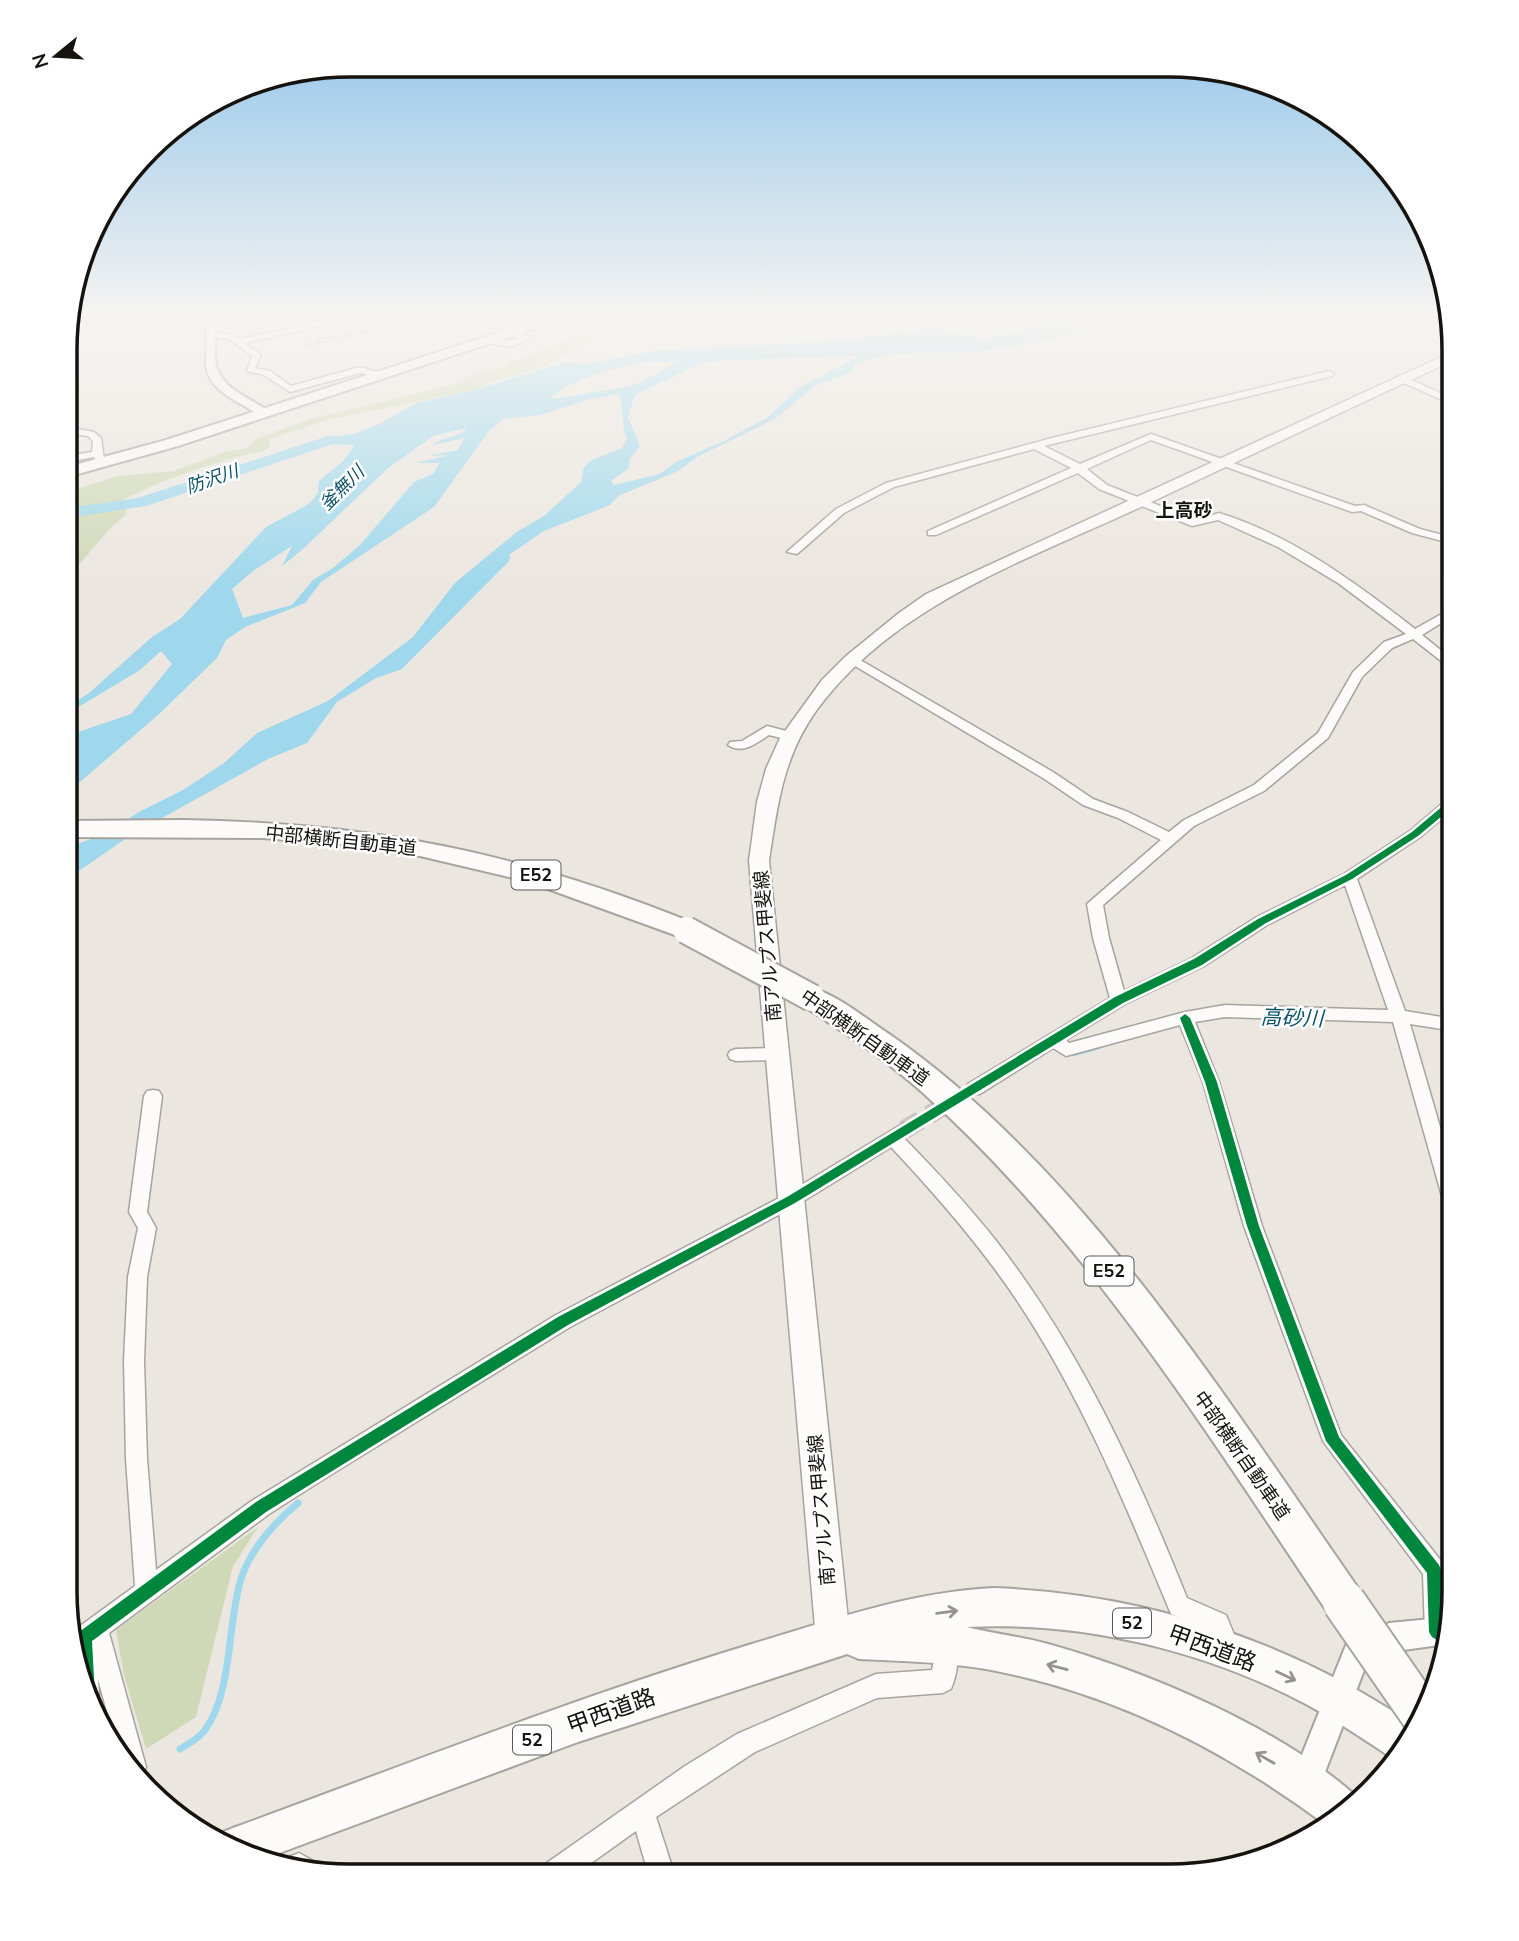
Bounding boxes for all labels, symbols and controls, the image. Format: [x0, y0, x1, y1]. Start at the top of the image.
north arrow [21, 21, 91, 91]
text: N [26, 50, 55, 72]
water label: 防沢川 [183, 458, 243, 499]
water label: 釜無川 [314, 459, 371, 516]
district label: 上高砂 [1155, 498, 1213, 524]
street label: 中部横断自動車道 [264, 820, 418, 862]
road number: E52 [512, 860, 560, 890]
street label: 南アルプス甲斐線 [748, 869, 788, 1023]
street label: 中部横断自動車道 [795, 984, 934, 1092]
water label: 高砂川 [1260, 1003, 1326, 1033]
road number: E52 [1084, 1256, 1134, 1286]
street label: 中部横断自動車道 [1187, 1386, 1295, 1525]
street label: 南アルプス甲斐線 [802, 1433, 842, 1587]
one-way arrow [935, 1606, 958, 1619]
road number: 52 [1113, 1608, 1151, 1638]
street label: 甲西道路 [1163, 1618, 1260, 1679]
one-way arrow [1046, 1660, 1069, 1673]
one-way arrow [1275, 1670, 1296, 1683]
street label: 甲西道路 [563, 1681, 660, 1742]
road number: 52 [513, 1726, 551, 1755]
one-way arrow [1255, 1751, 1275, 1765]

